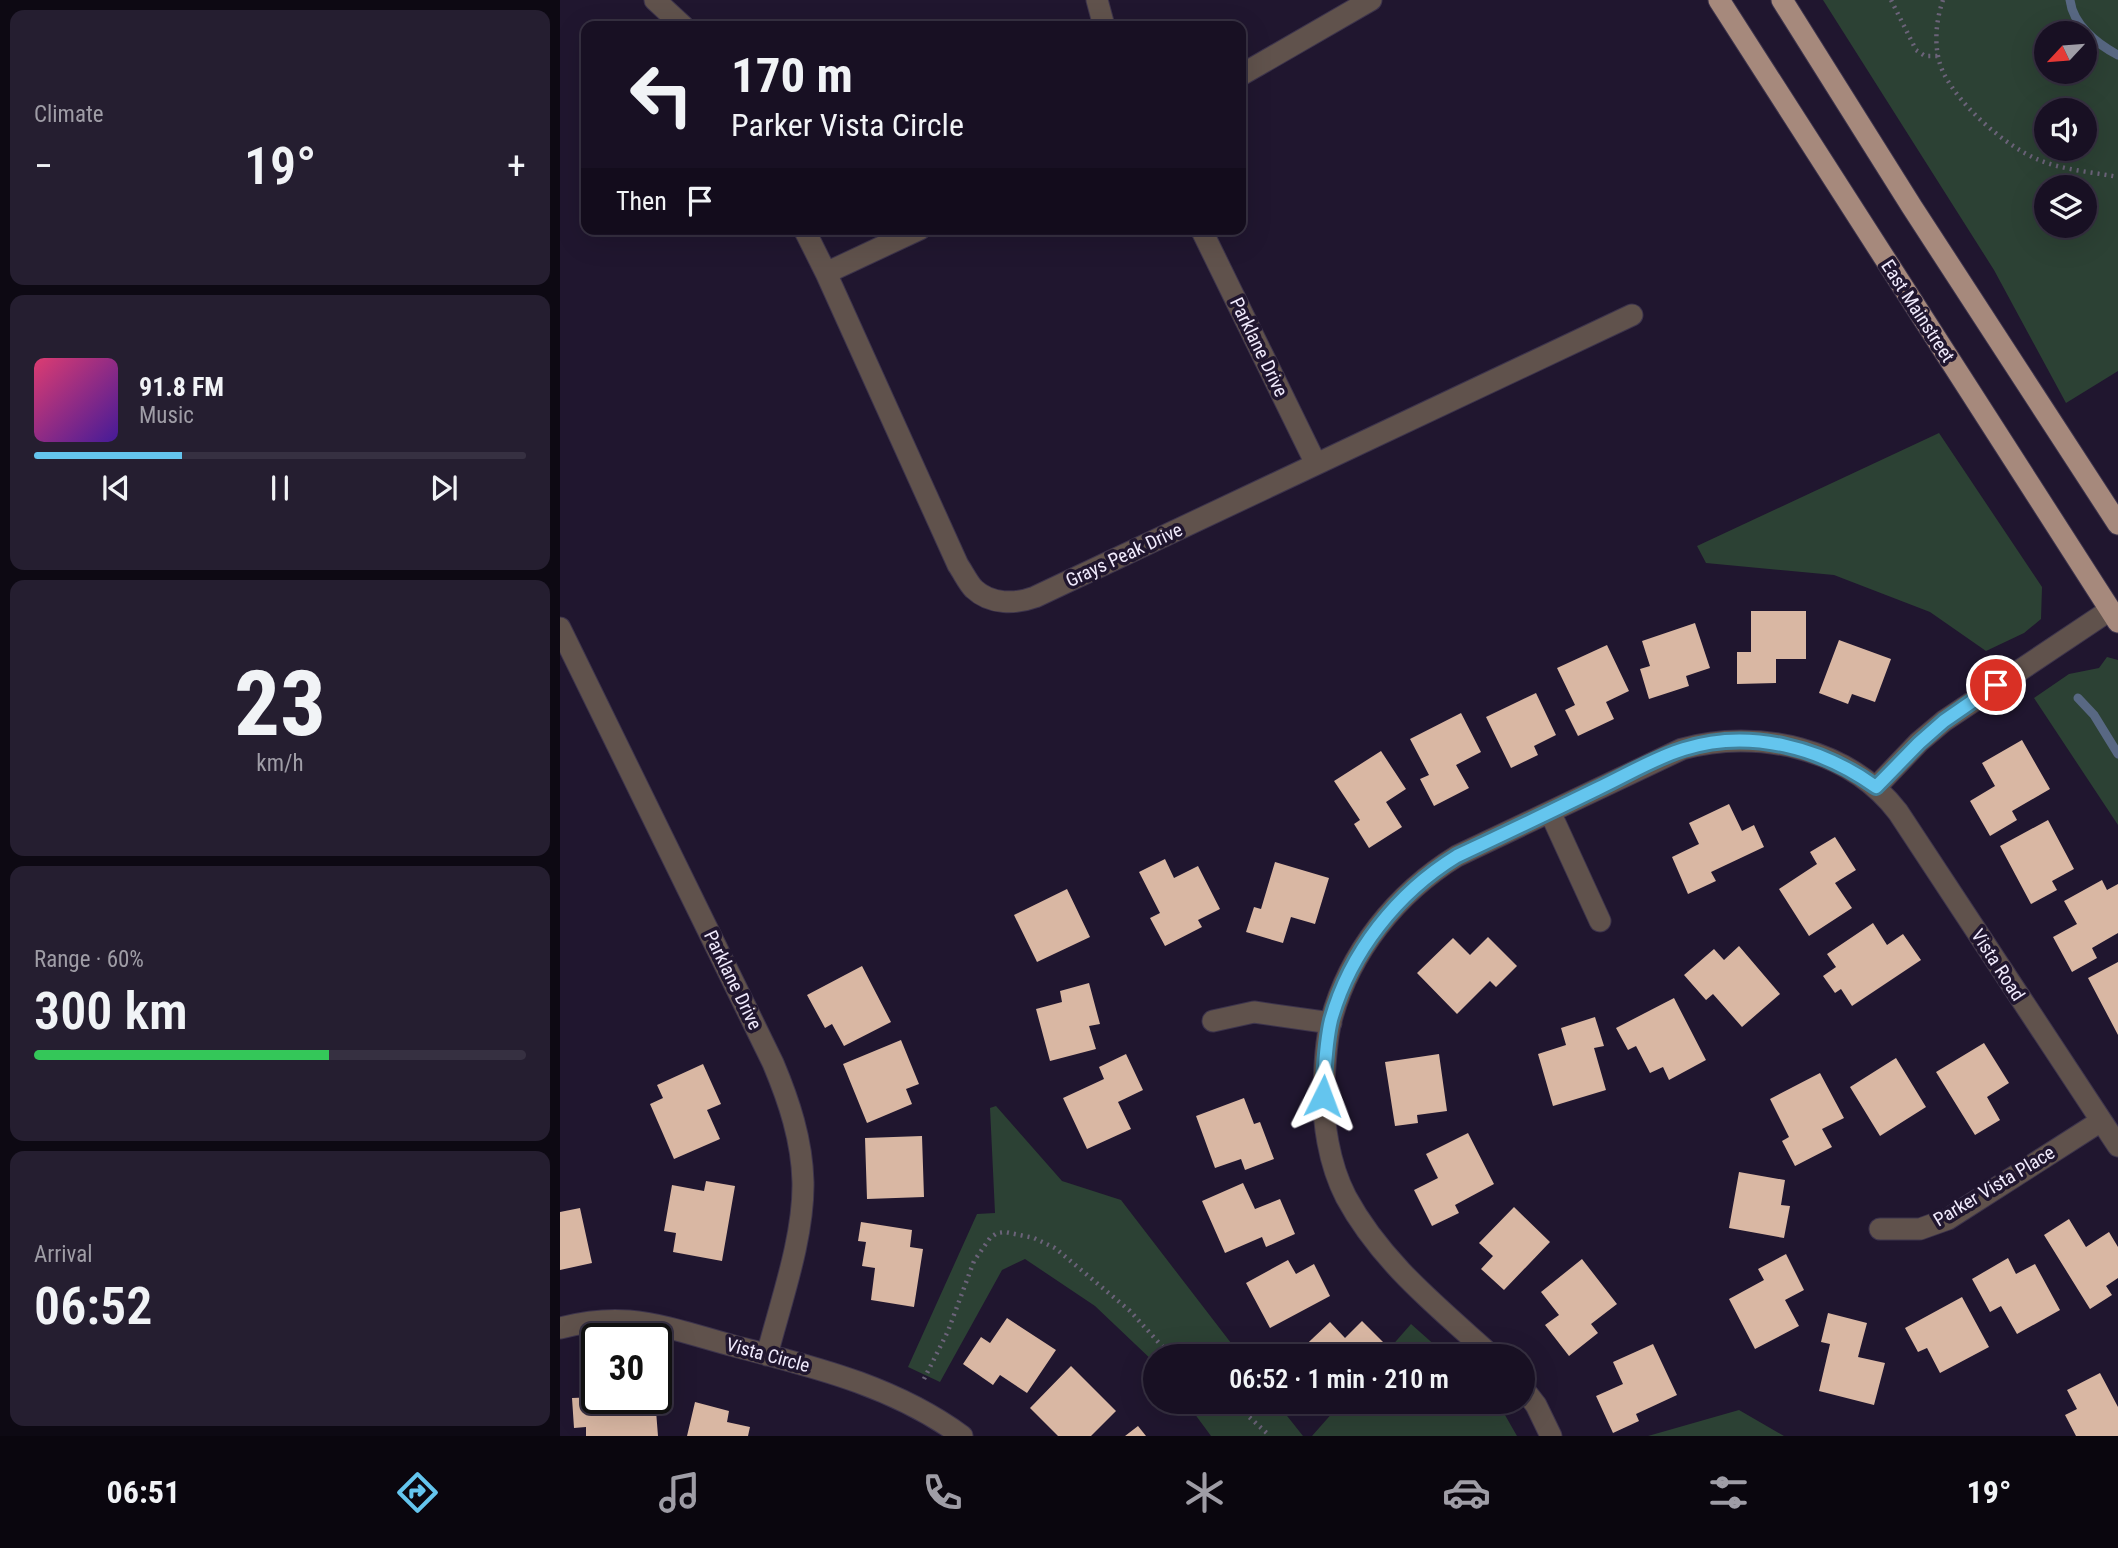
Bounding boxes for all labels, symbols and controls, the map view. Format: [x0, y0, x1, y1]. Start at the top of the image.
north arrow [2034, 21, 2096, 84]
map controls [2034, 21, 2097, 238]
text: 170 m [731, 47, 853, 104]
icon: left [616, 49, 707, 140]
button: sound [2034, 98, 2097, 161]
text: Climate [34, 101, 104, 128]
text: Parker Vista Circle [731, 106, 964, 144]
text: 19° [244, 136, 316, 197]
text: − [34, 144, 53, 188]
text: + [507, 144, 526, 188]
button: layers [2034, 175, 2097, 238]
icon: arrive [681, 182, 719, 220]
text: Then [616, 186, 667, 216]
street label: East Mainstreet [1876, 255, 1960, 367]
street label: Parklane Drive [1225, 294, 1293, 401]
text: 91.8 FM [139, 372, 224, 402]
text: Music [139, 402, 194, 429]
icon: previous [97, 469, 135, 507]
icon: pause [261, 469, 299, 507]
icon: next [425, 469, 463, 507]
street label: Grays Peak Drive [1062, 518, 1186, 592]
text: 23 [234, 651, 326, 757]
pin [1966, 655, 2026, 715]
icon: arrive [1977, 666, 2015, 704]
text: km/h [256, 750, 304, 777]
street label: Vista Road [1966, 925, 2030, 1005]
street label: Parklane Drive [699, 927, 767, 1034]
text: Range · 60% [34, 946, 144, 973]
text: 300 km [34, 981, 188, 1042]
position arrow [1286, 1059, 1360, 1133]
street label: Parker Vista Place [1929, 1141, 2059, 1231]
text: Arrival [34, 1241, 93, 1268]
text: 06:52 [34, 1276, 152, 1337]
speed limit sign: 30 [581, 1323, 672, 1414]
street label: Vista Circle [724, 1333, 812, 1377]
text: 06:52 · 1 min · 210 m [1229, 1364, 1449, 1394]
icon: directions [393, 1468, 442, 1517]
icon: music [655, 1468, 704, 1517]
icon: phone [918, 1468, 967, 1517]
icon: climate [1180, 1468, 1229, 1517]
icon: car [1442, 1468, 1491, 1517]
icon: filters [1704, 1468, 1753, 1517]
text: 06:51 [107, 1473, 180, 1511]
text: 19° [1967, 1473, 2011, 1511]

